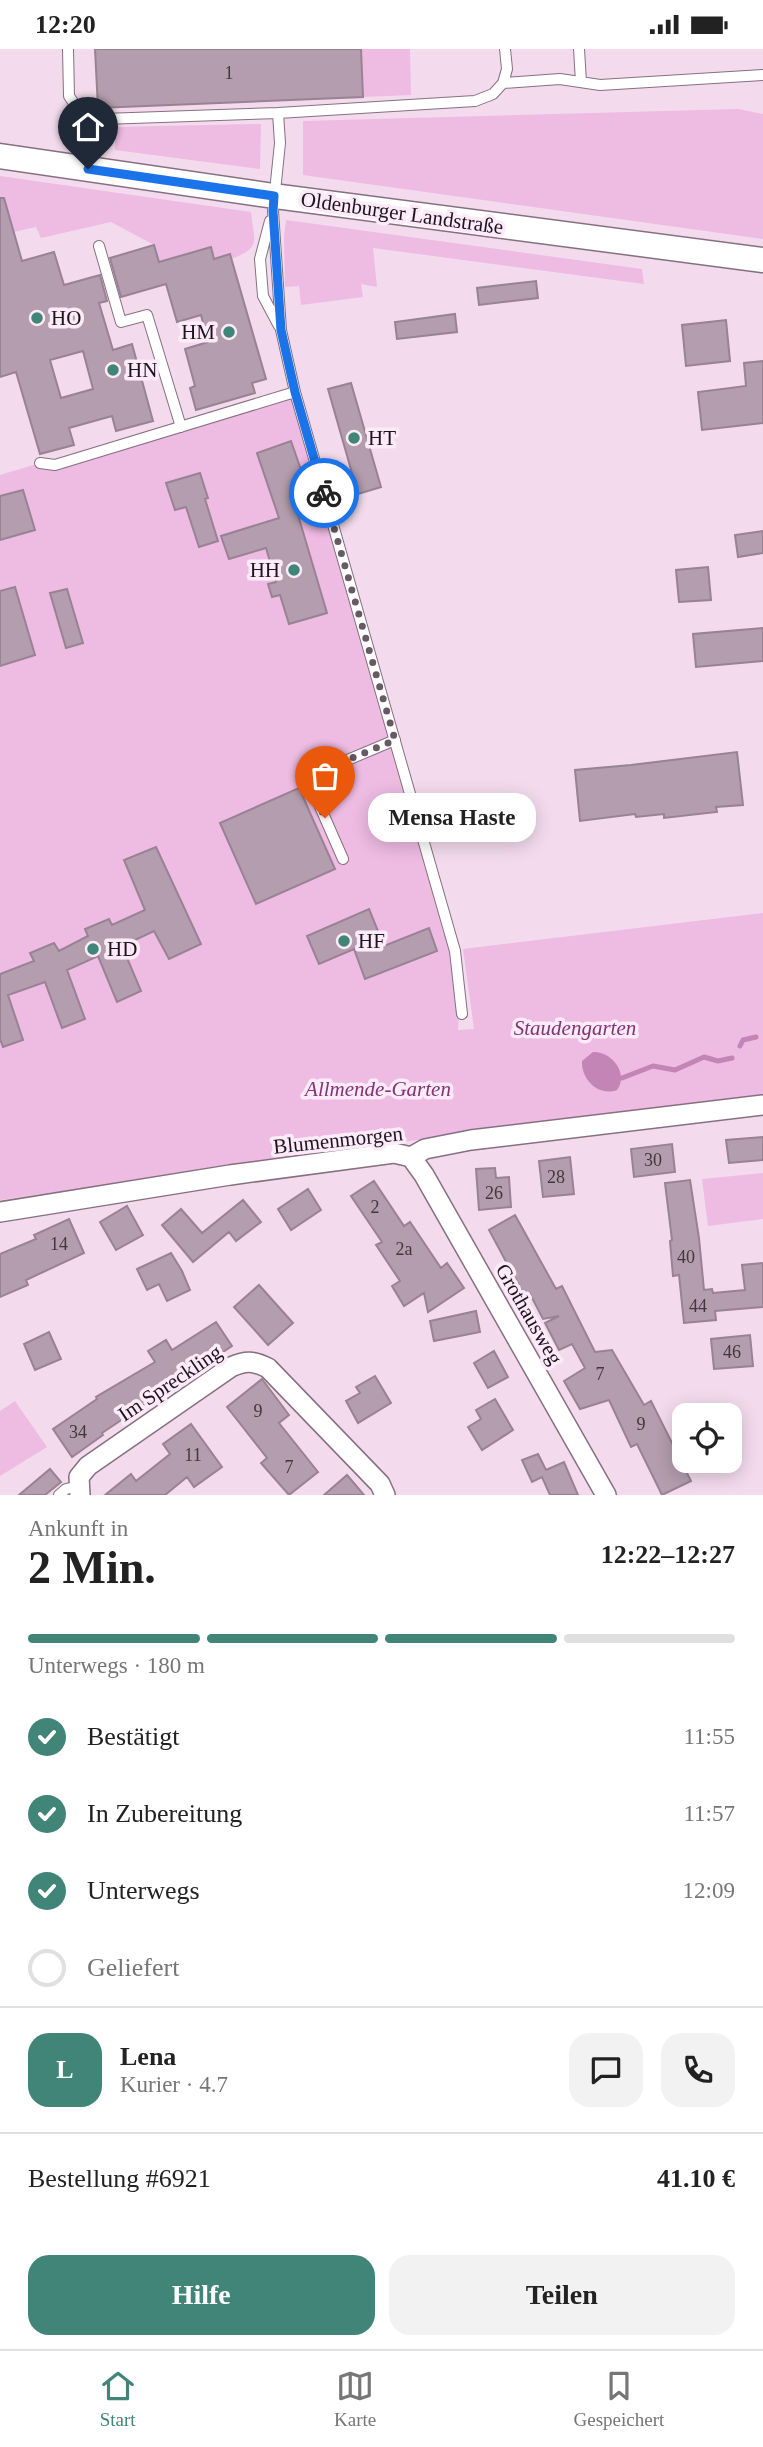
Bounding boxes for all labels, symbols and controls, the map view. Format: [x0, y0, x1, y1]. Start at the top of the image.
text: 12:20 [35, 10, 96, 39]
house number: 1 [225, 63, 234, 83]
pin [58, 97, 118, 169]
icon: home [69, 108, 107, 146]
street label: Oldenburger Landstraße [299, 187, 505, 239]
place label: HO [51, 306, 81, 330]
marker: HO [29, 310, 45, 326]
place label: HM [181, 320, 215, 344]
marker: HM [221, 324, 237, 340]
place label: HN [127, 358, 157, 382]
marker: HN [105, 362, 121, 378]
place label: HT [368, 426, 396, 450]
marker: HT [346, 430, 362, 446]
courier [289, 458, 359, 528]
icon: bike [305, 474, 343, 512]
place label: HH [250, 558, 280, 582]
marker: HH [286, 562, 302, 578]
pin [295, 746, 355, 818]
icon: bag [306, 757, 344, 795]
callout: Mensa Haste [367, 793, 535, 843]
text: Mensa Haste [388, 805, 516, 830]
place label: HF [358, 929, 385, 953]
marker: HF [336, 933, 352, 949]
place label: HD [107, 937, 137, 961]
marker: HD [85, 941, 101, 957]
park label: Staudengarten [514, 1016, 636, 1040]
park label: Allmende-Garten [303, 1077, 451, 1101]
street label: Blumenmorgen [272, 1121, 405, 1159]
house number: 30 [644, 1150, 662, 1170]
house number: 28 [547, 1167, 565, 1187]
house number: 26 [485, 1183, 503, 1203]
house number: 2 [371, 1197, 380, 1217]
house number: 14 [50, 1234, 68, 1254]
house number: 2a [396, 1239, 413, 1259]
house number: 40 [677, 1247, 695, 1267]
street label: Grothausweg [491, 1260, 568, 1369]
house number: 44 [689, 1296, 707, 1316]
street label: Im Spreckling [114, 1339, 227, 1426]
house number: 46 [723, 1342, 741, 1362]
house number: 7 [596, 1364, 605, 1384]
house number: 9 [254, 1401, 263, 1421]
map controls [672, 1403, 742, 1473]
button: locate [672, 1403, 742, 1473]
house number: 9 [637, 1414, 646, 1434]
house number: 34 [69, 1422, 87, 1442]
house number: 11 [184, 1445, 202, 1465]
house number: 7 [285, 1457, 294, 1477]
text: Ankunft in [28, 1516, 128, 1541]
text: 12:22–12:27 [601, 1540, 735, 1569]
text: 2 Min. [28, 1542, 156, 1593]
text: Unterwegs · 180 m [28, 1653, 205, 1678]
icon: check [28, 1718, 66, 1756]
text: Bestätigt [87, 1722, 179, 1751]
text: 11:55 [683, 1724, 735, 1749]
icon: check [28, 1795, 66, 1833]
text: In Zubereitung [87, 1799, 242, 1828]
text: 11:57 [683, 1801, 735, 1826]
icon: check [28, 1872, 66, 1910]
text: Unterwegs [87, 1876, 200, 1905]
text: 12:09 [683, 1878, 735, 1903]
text: Geliefert [87, 1953, 179, 1982]
button: chat [569, 2033, 643, 2107]
button: phone [661, 2033, 735, 2107]
text: Lena [120, 2042, 176, 2071]
text: L [56, 2055, 74, 2084]
text: Kurier · 4.7 [120, 2072, 228, 2097]
text: Bestellung #6921 [28, 2164, 211, 2193]
text: 41.10 € [657, 2164, 735, 2193]
button: Hilfe [28, 2255, 375, 2335]
button: Teilen [389, 2255, 735, 2335]
tab: Start [99, 2367, 137, 2431]
tab: Karte [334, 2367, 376, 2431]
tab: Gespeichert [574, 2367, 664, 2431]

